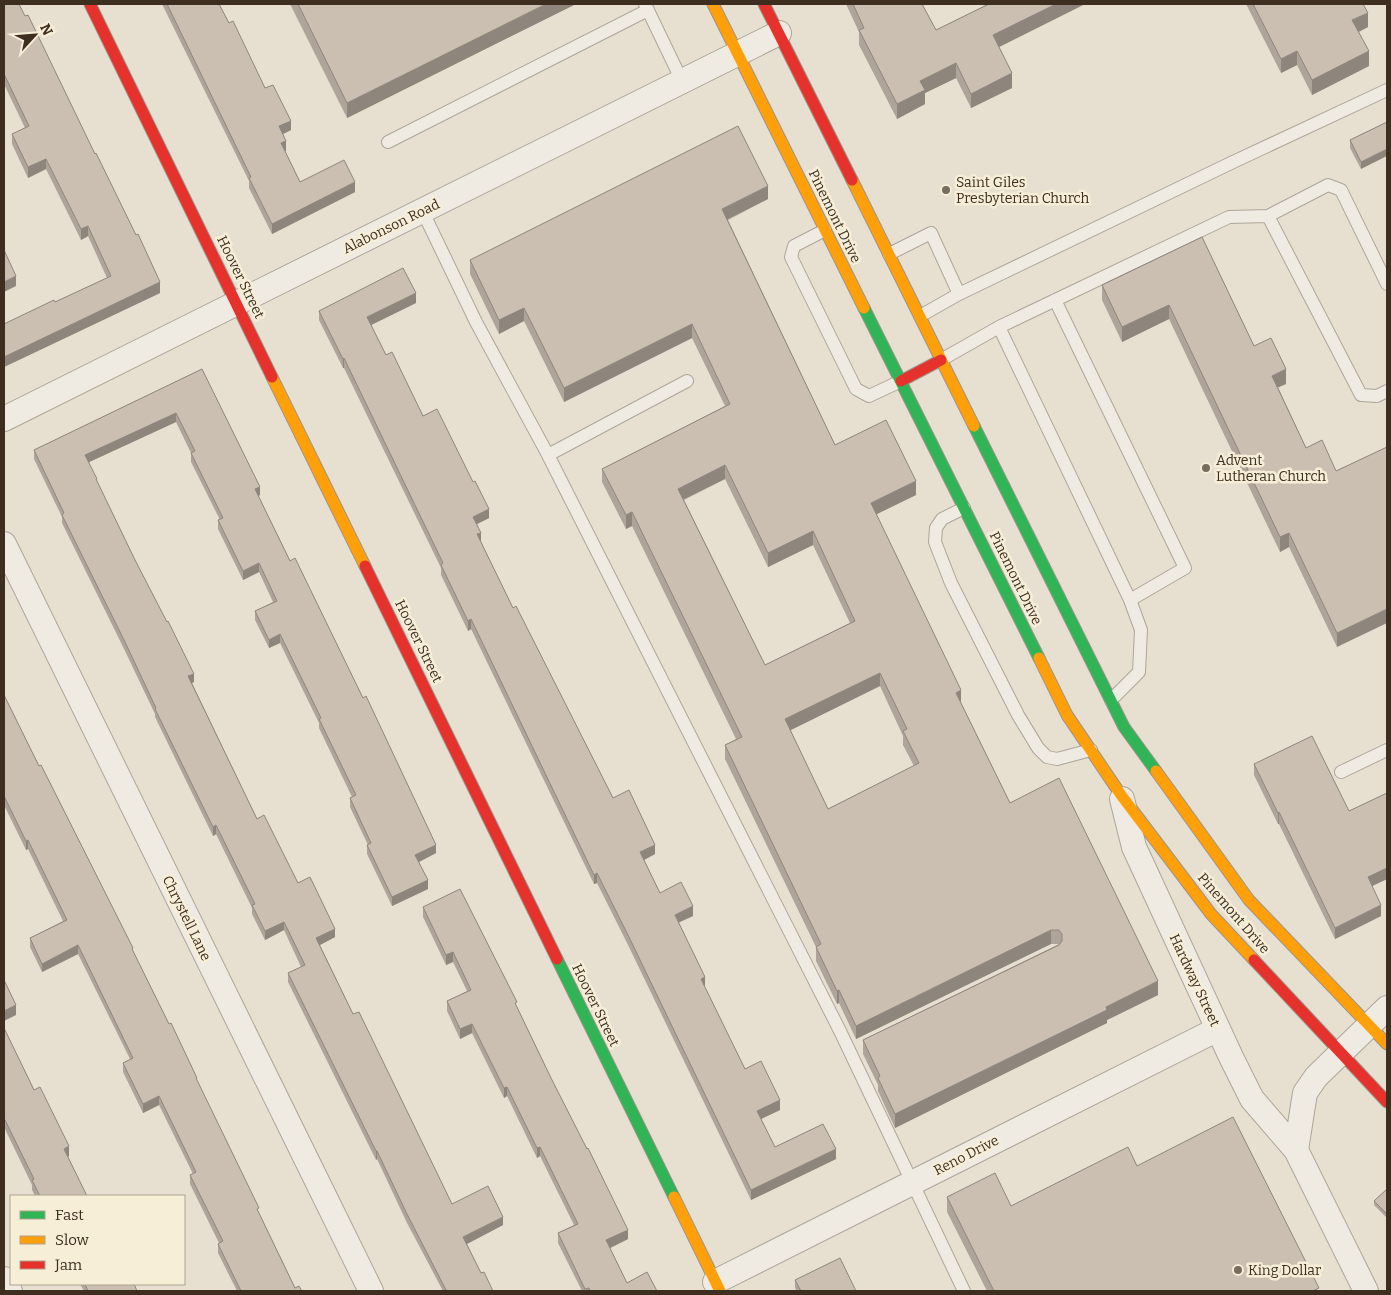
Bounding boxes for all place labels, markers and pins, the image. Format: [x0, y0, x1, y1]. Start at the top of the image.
place label: Saint Giles Presbyterian Church [956, 174, 1089, 207]
marker: Saint Giles Presbyterian Church [940, 184, 952, 196]
place label: Advent Lutheran Church [1216, 452, 1326, 485]
marker: Advent Lutheran Church [1200, 462, 1212, 474]
place label: King Dollar [1248, 1262, 1321, 1279]
marker: King Dollar [1232, 1264, 1244, 1276]

